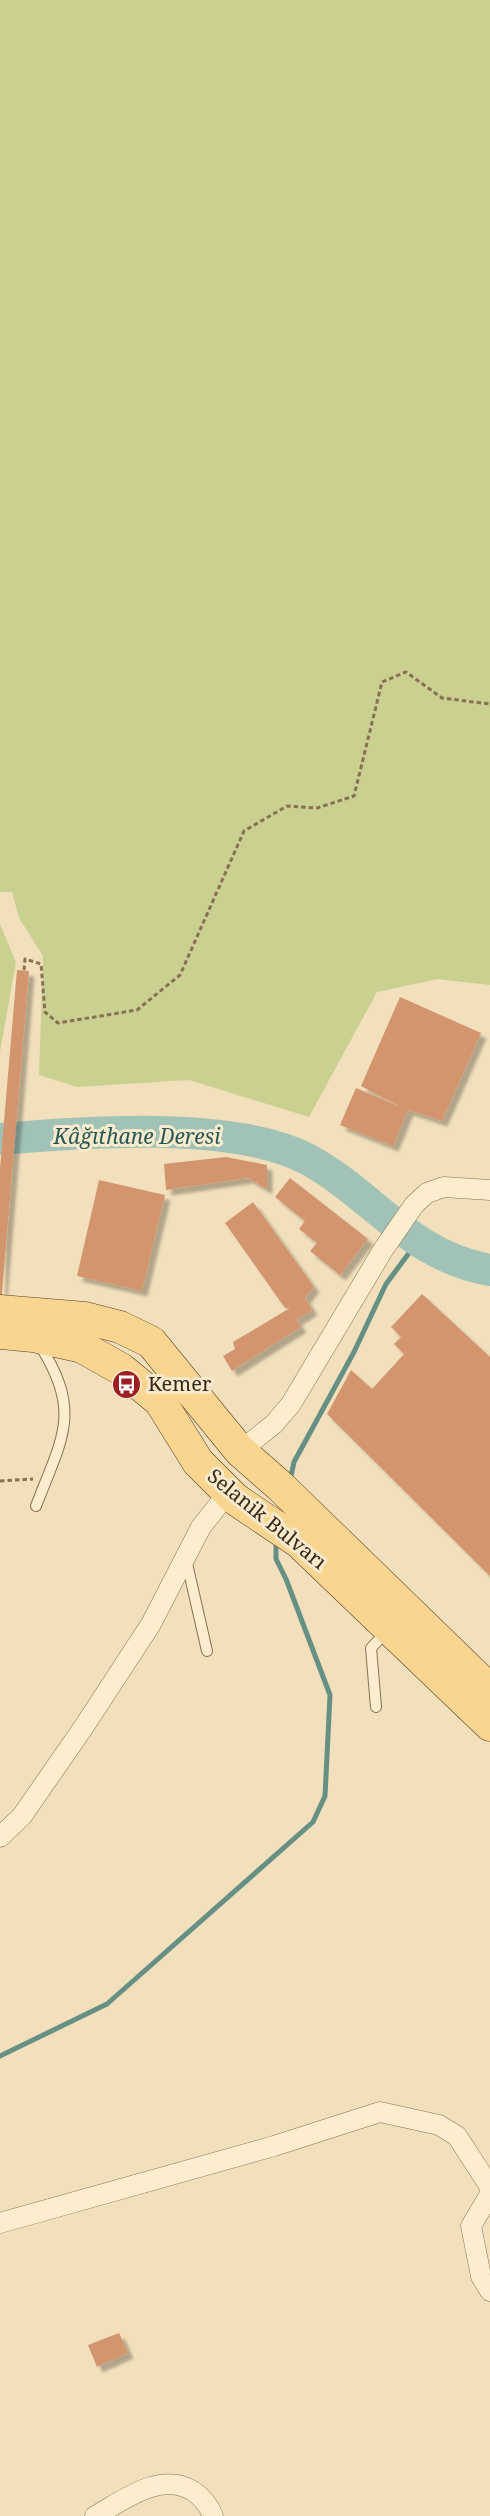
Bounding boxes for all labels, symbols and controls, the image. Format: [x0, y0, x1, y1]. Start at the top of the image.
water label: Kâğıthane Deresi [52, 1122, 221, 1150]
bus stop icon: Kemer [111, 1368, 143, 1400]
place label: Kemer [148, 1370, 212, 1397]
street label: Selanik Bulvarı [202, 1462, 333, 1575]

